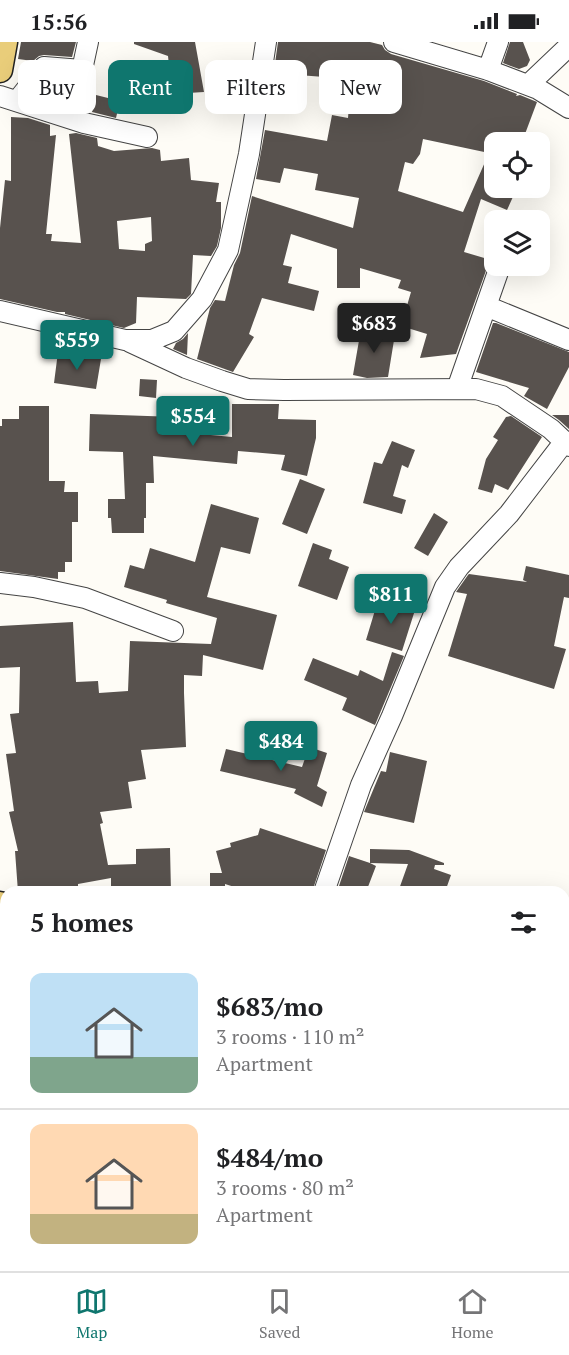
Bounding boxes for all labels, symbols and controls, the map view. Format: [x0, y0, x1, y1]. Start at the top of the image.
text: 15:56 [30, 7, 87, 36]
chip: Buy [18, 60, 96, 114]
chip: Rent [108, 60, 193, 114]
chip: Filters [205, 60, 307, 114]
chip: New [319, 60, 402, 114]
map controls [484, 132, 550, 276]
button: locate [484, 132, 550, 198]
button: layers [484, 210, 550, 276]
pin: $683 [338, 303, 410, 354]
text: $683 [351, 309, 397, 336]
pin: $559 [41, 320, 113, 371]
text: $559 [54, 326, 100, 353]
pin: $554 [157, 396, 229, 447]
text: $554 [170, 402, 216, 429]
pin: $811 [355, 574, 427, 625]
text: $811 [368, 580, 414, 607]
pin: $484 [245, 721, 317, 772]
text: $484 [258, 727, 304, 754]
text: 5 homes [30, 905, 134, 939]
icon: filters [507, 906, 540, 939]
text: $683/mo [216, 989, 323, 1023]
icon: home [78, 997, 150, 1069]
text: 3 rooms · 110 m² [216, 1023, 364, 1050]
text: Apartment [216, 1050, 313, 1077]
text: $484/mo [216, 1140, 323, 1174]
icon: home [78, 1148, 150, 1220]
text: 3 rooms · 80 m² [216, 1174, 354, 1201]
text: Apartment [216, 1201, 313, 1228]
tab: Map [75, 1285, 108, 1343]
tab: Saved [259, 1285, 301, 1343]
tab: Home [451, 1285, 494, 1343]

